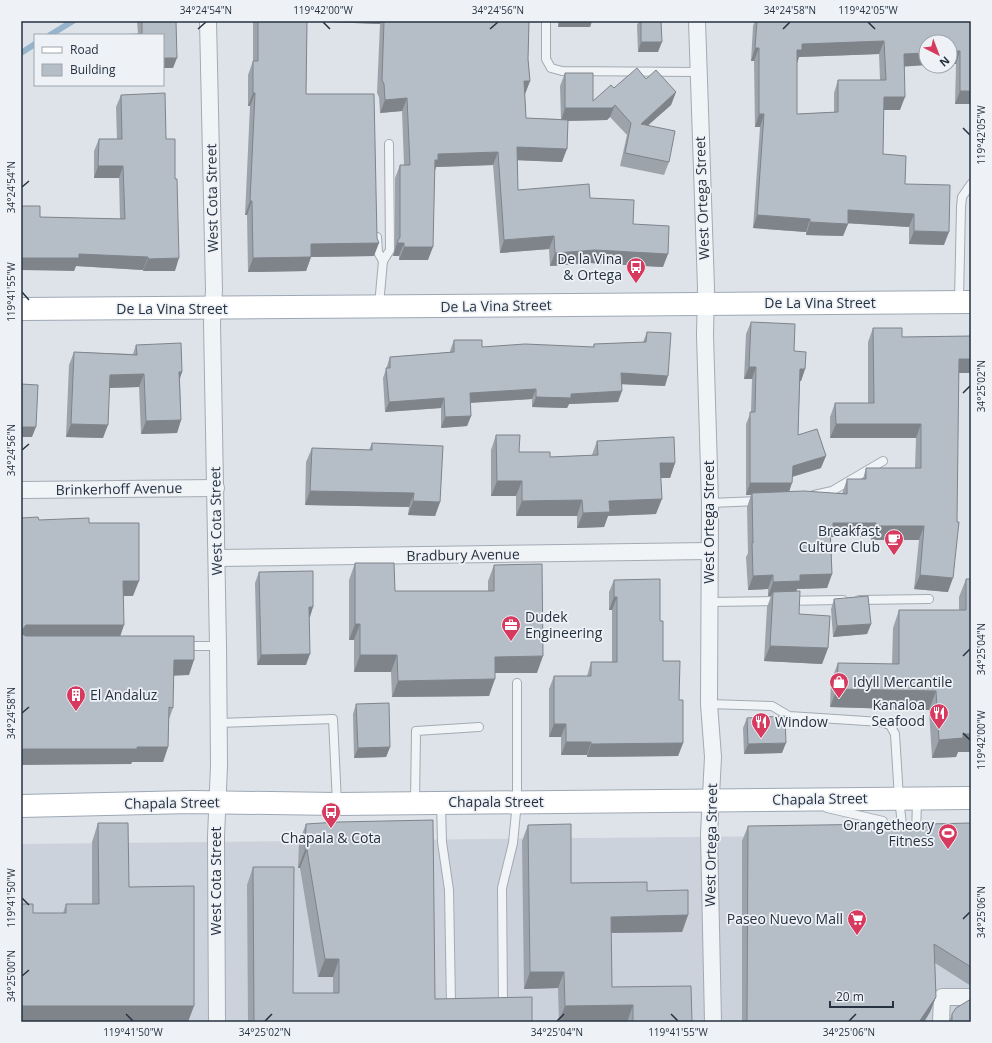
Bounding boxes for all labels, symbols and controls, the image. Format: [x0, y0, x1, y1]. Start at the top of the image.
text: 34°24'54"N [180, 3, 232, 17]
text: 119°42'00"W [293, 3, 354, 17]
text: 34°24'56"N [472, 3, 524, 17]
text: 34°24'58"N [764, 3, 816, 17]
text: 119°42'05"W [838, 3, 899, 17]
legend [34, 34, 164, 86]
north arrow [918, 34, 958, 74]
text: Road [70, 41, 99, 58]
text: N [937, 53, 953, 70]
text: Building [70, 61, 116, 78]
text: 119°42'05"W [974, 104, 988, 165]
street label: West Ortega Street [690, 136, 713, 260]
street label: West Cota Street [201, 143, 222, 253]
text: 34°24'54"N [4, 161, 18, 213]
place label: De la Vina & Ortega [557, 249, 622, 284]
bus stop icon: De la Vina & Ortega [625, 256, 647, 284]
text: 119°41'55"W [4, 261, 18, 322]
street label: De La Vina Street [764, 293, 876, 312]
street label: De La Vina Street [440, 295, 552, 316]
street label: De La Vina Street [116, 299, 228, 318]
text: 34°25'02"N [974, 360, 988, 412]
text: 34°24'56"N [4, 424, 18, 476]
street label: West Ortega Street [699, 460, 718, 584]
street label: West Cota Street [205, 466, 226, 576]
street label: Brinkerhoff Avenue [56, 478, 183, 499]
place label: Breakfast Culture Club [799, 521, 880, 556]
cafe icon: Breakfast Culture Club [883, 528, 905, 556]
street label: Bradbury Avenue [406, 544, 520, 565]
place label: Dudek Engineering [525, 607, 603, 642]
office icon: Dudek Engineering [500, 614, 522, 642]
text: 34°25'04"N [974, 623, 988, 675]
shop icon: Idyll Mercantile [828, 671, 850, 699]
place label: Idyll Mercantile [853, 672, 952, 691]
building icon: El Andaluz [65, 684, 87, 712]
place label: El Andaluz [90, 685, 158, 704]
text: 34°24'58"N [4, 687, 18, 739]
place label: Kanaloa Seafood [872, 695, 925, 730]
restaurant icon: Kanaloa Seafood [928, 702, 950, 730]
text: 119°42'00"W [974, 709, 988, 770]
restaurant icon: Window [750, 711, 772, 739]
place label: Window [775, 712, 828, 731]
street label: West Ortega Street [700, 783, 721, 907]
street label: Chapala Street [772, 788, 868, 809]
street label: Chapala Street [124, 792, 220, 813]
street label: Chapala Street [448, 792, 544, 811]
bus stop icon: Chapala & Cota [320, 801, 342, 829]
place label: Orangetheory Fitness [843, 815, 935, 850]
sports icon: Orangetheory Fitness [937, 822, 959, 850]
street label: West Cota Street [206, 827, 225, 935]
place label: Chapala & Cota [281, 828, 381, 847]
text: 119°41'50"W [4, 867, 18, 928]
text: 34°25'06"N [974, 886, 988, 938]
supermarket icon: Paseo Nuevo Mall [846, 908, 868, 936]
place label: Paseo Nuevo Mall [727, 909, 843, 928]
text: 34°25'00"N [4, 950, 18, 1002]
scale bar [830, 983, 893, 1009]
text: 20 m [836, 988, 864, 1005]
text: 119°41'50"W [103, 1025, 164, 1039]
text: 34°25'02"N [239, 1025, 291, 1039]
text: 34°25'04"N [531, 1025, 583, 1039]
text: 119°41'55"W [648, 1025, 709, 1039]
text: 34°25'06"N [823, 1025, 875, 1039]

